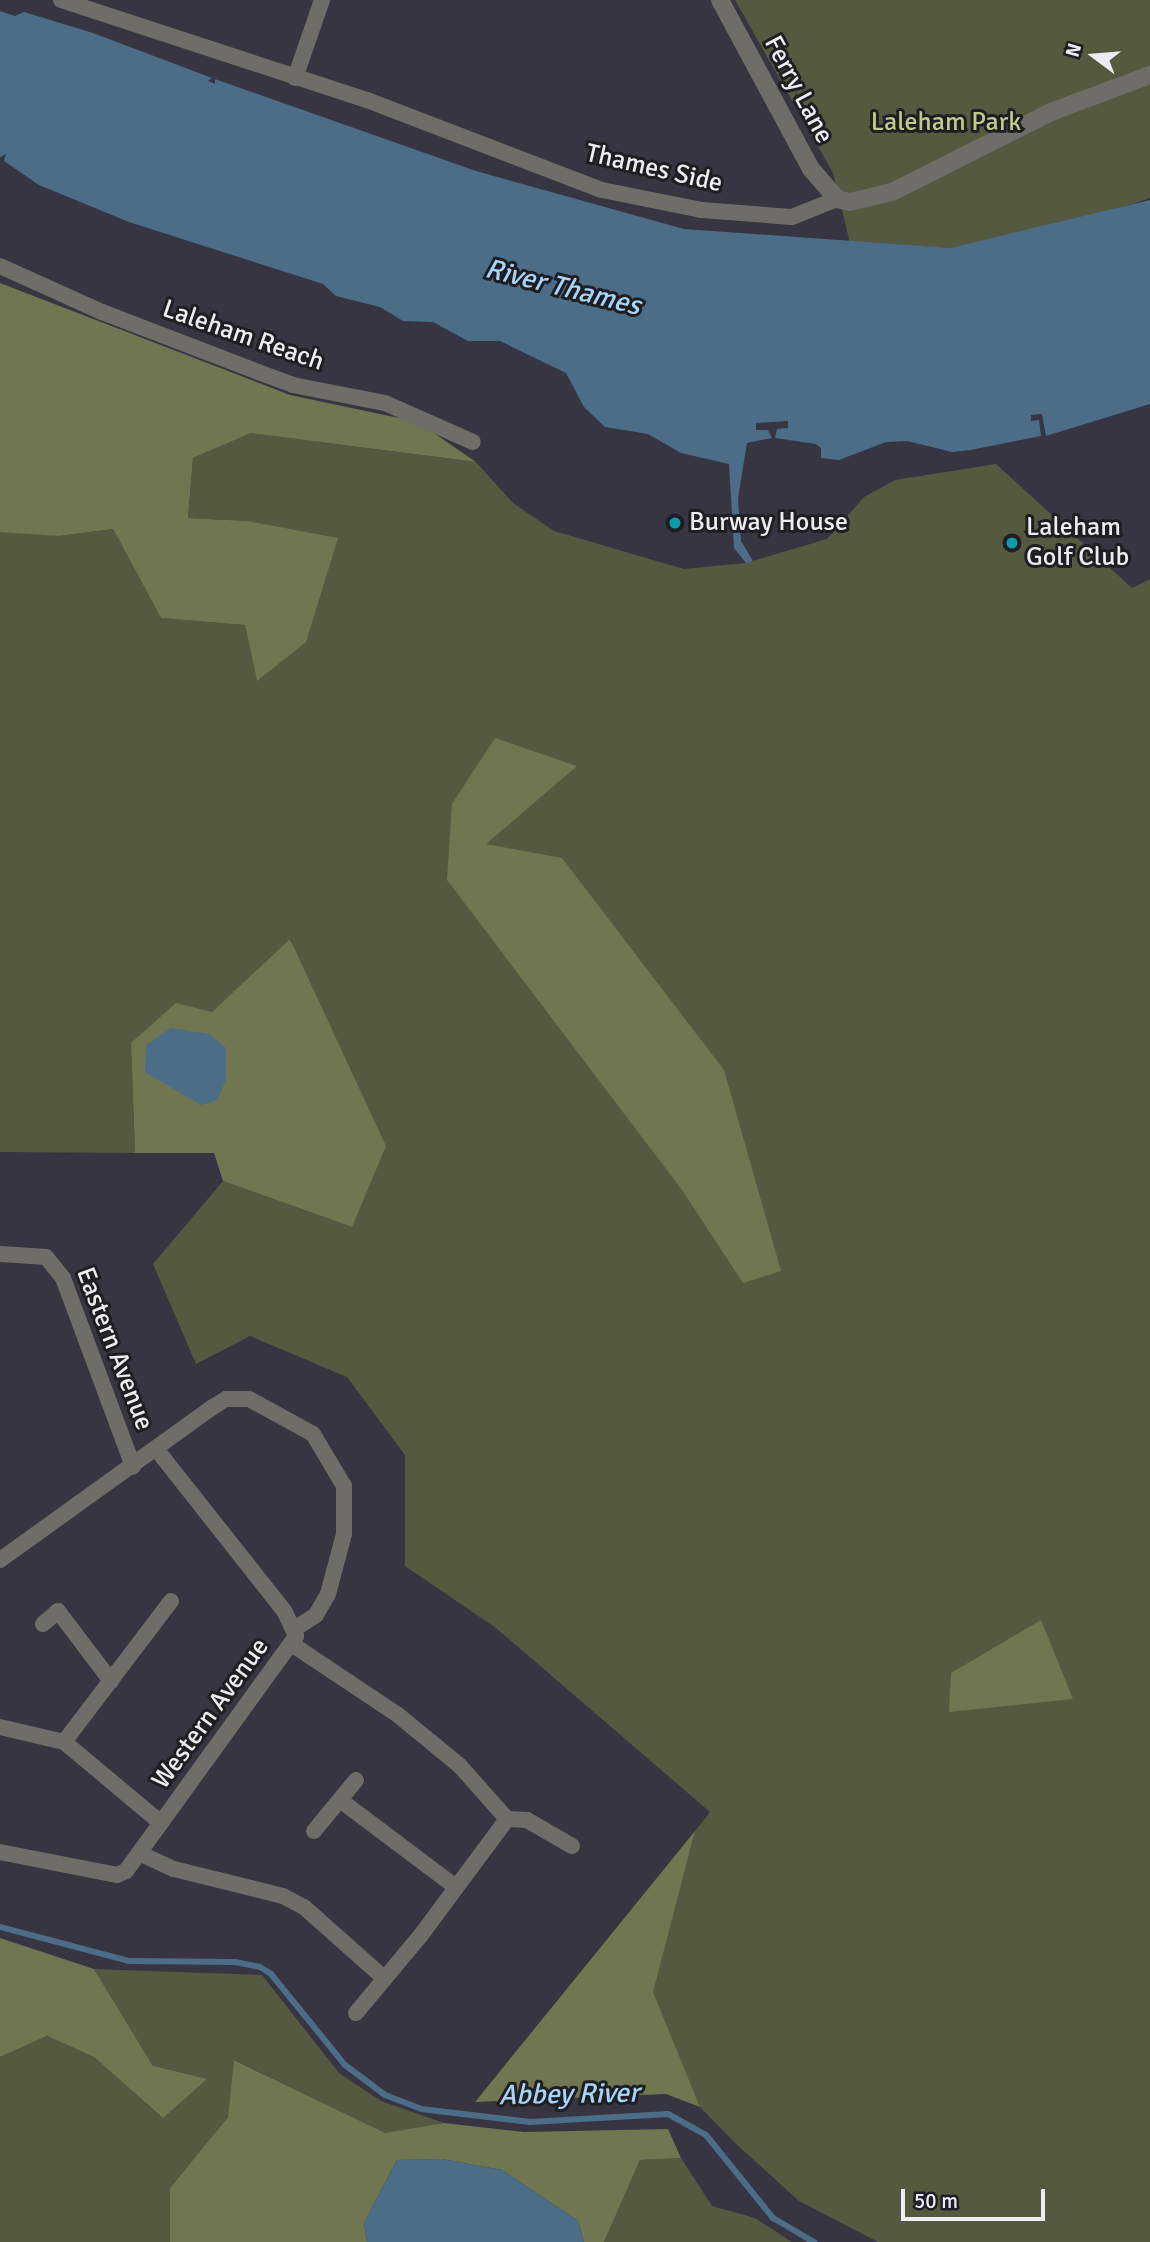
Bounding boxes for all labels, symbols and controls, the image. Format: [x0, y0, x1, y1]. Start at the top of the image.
north arrow [1059, 21, 1129, 91]
street label: Ferry Lane [757, 31, 839, 149]
text: N [1060, 41, 1087, 60]
park label: Laleham Park [871, 107, 1021, 139]
street label: Thames Side [583, 138, 725, 200]
water label: River Thames [482, 251, 644, 323]
street label: Laleham Reach [158, 294, 328, 378]
place label: Burway House [689, 507, 848, 539]
place label: Laleham Golf Club [1026, 512, 1129, 574]
marker: Burway House [667, 515, 683, 531]
marker: Laleham Golf Club [1004, 535, 1020, 551]
street label: Eastern Avenue [69, 1263, 159, 1435]
street label: Western Avenue [146, 1633, 276, 1795]
water label: Abbey River [499, 2076, 639, 2112]
scale bar [905, 2176, 1048, 2220]
text: 50 m [914, 2188, 958, 2214]

